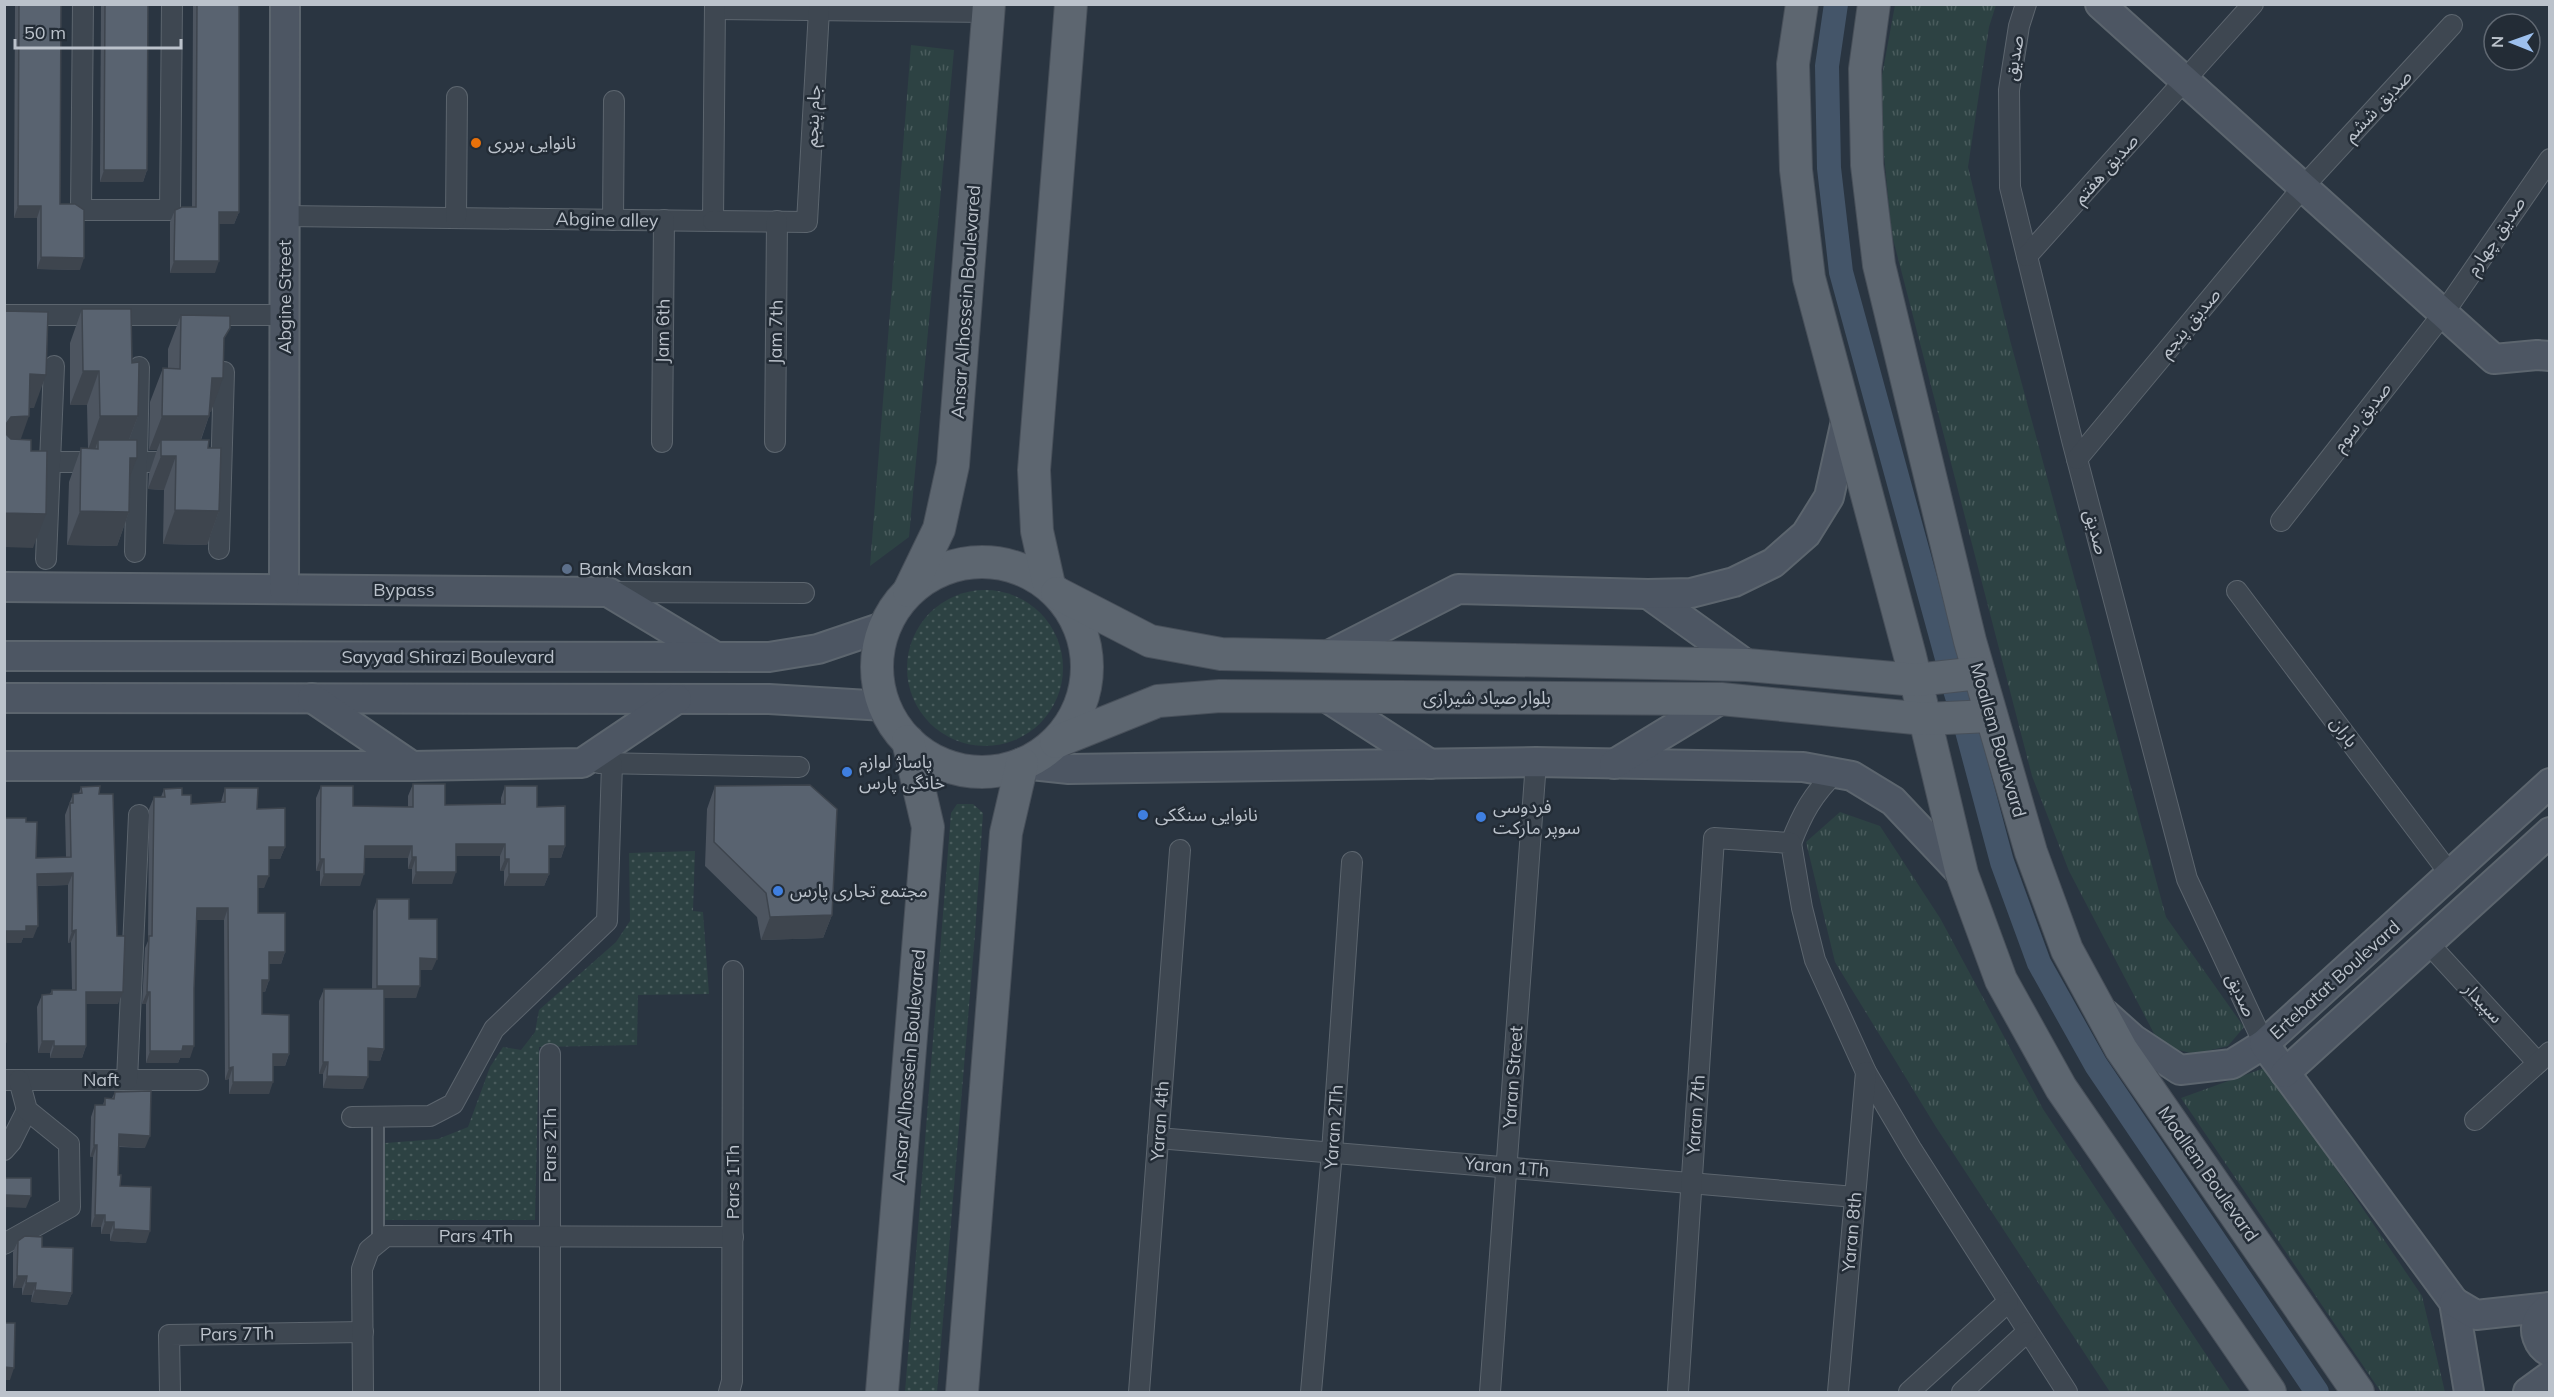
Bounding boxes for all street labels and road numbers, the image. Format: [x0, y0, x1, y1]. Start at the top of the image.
street label: صدیق [1999, 34, 2028, 82]
street label: صدیق ششم [2339, 65, 2418, 148]
street label: جام پنجم [799, 84, 829, 148]
street label: صدیق هفتم [2068, 129, 2145, 210]
street label: Ansar Alhossein Boulevared [946, 184, 985, 420]
street label: صدیق چهارم [2461, 192, 2533, 281]
street label: Abgine alley [555, 207, 659, 232]
street label: Abgine Street [273, 240, 296, 354]
street label: صدیق پنجم [2154, 283, 2227, 363]
street label: Jam 6th [650, 298, 675, 364]
street label: Jam 7th [763, 299, 788, 365]
street label: صدیق سوم [2327, 377, 2398, 458]
street label: صدیق [2079, 507, 2114, 557]
street label: Bypass [373, 578, 435, 601]
street label: Sayyad Shirazi Boulevard [341, 645, 555, 668]
street label: Moallem Boulevard [1965, 660, 2032, 820]
street label: بلوار صیاد شیرازی [1423, 686, 1551, 709]
street label: باران [2325, 712, 2363, 752]
street label: Ertebatat Boulevard [2265, 915, 2405, 1044]
street label: Ansar Alhossein Boulevared [887, 948, 930, 1184]
street label: صدیق [2221, 969, 2262, 1020]
street label: سپیدار [2458, 977, 2508, 1028]
street label: Yaran Street [1497, 1025, 1528, 1130]
street label: Naft [83, 1068, 119, 1091]
street label: Yaran 7th [1681, 1074, 1710, 1157]
street label: Yaran 4th [1145, 1080, 1174, 1163]
street label: Yaran 2Th [1319, 1084, 1348, 1171]
street label: Moallem Boulevard [2153, 1102, 2264, 1246]
street label: Pars 2Th [538, 1108, 561, 1182]
street label: Pars 1Th [721, 1145, 744, 1219]
street label: Yaran 1Th [1463, 1151, 1550, 1182]
street label: Yaran 8th [1836, 1191, 1866, 1274]
street label: Pars 4Th [439, 1224, 513, 1247]
street label: Pars 7Th [200, 1321, 274, 1346]

